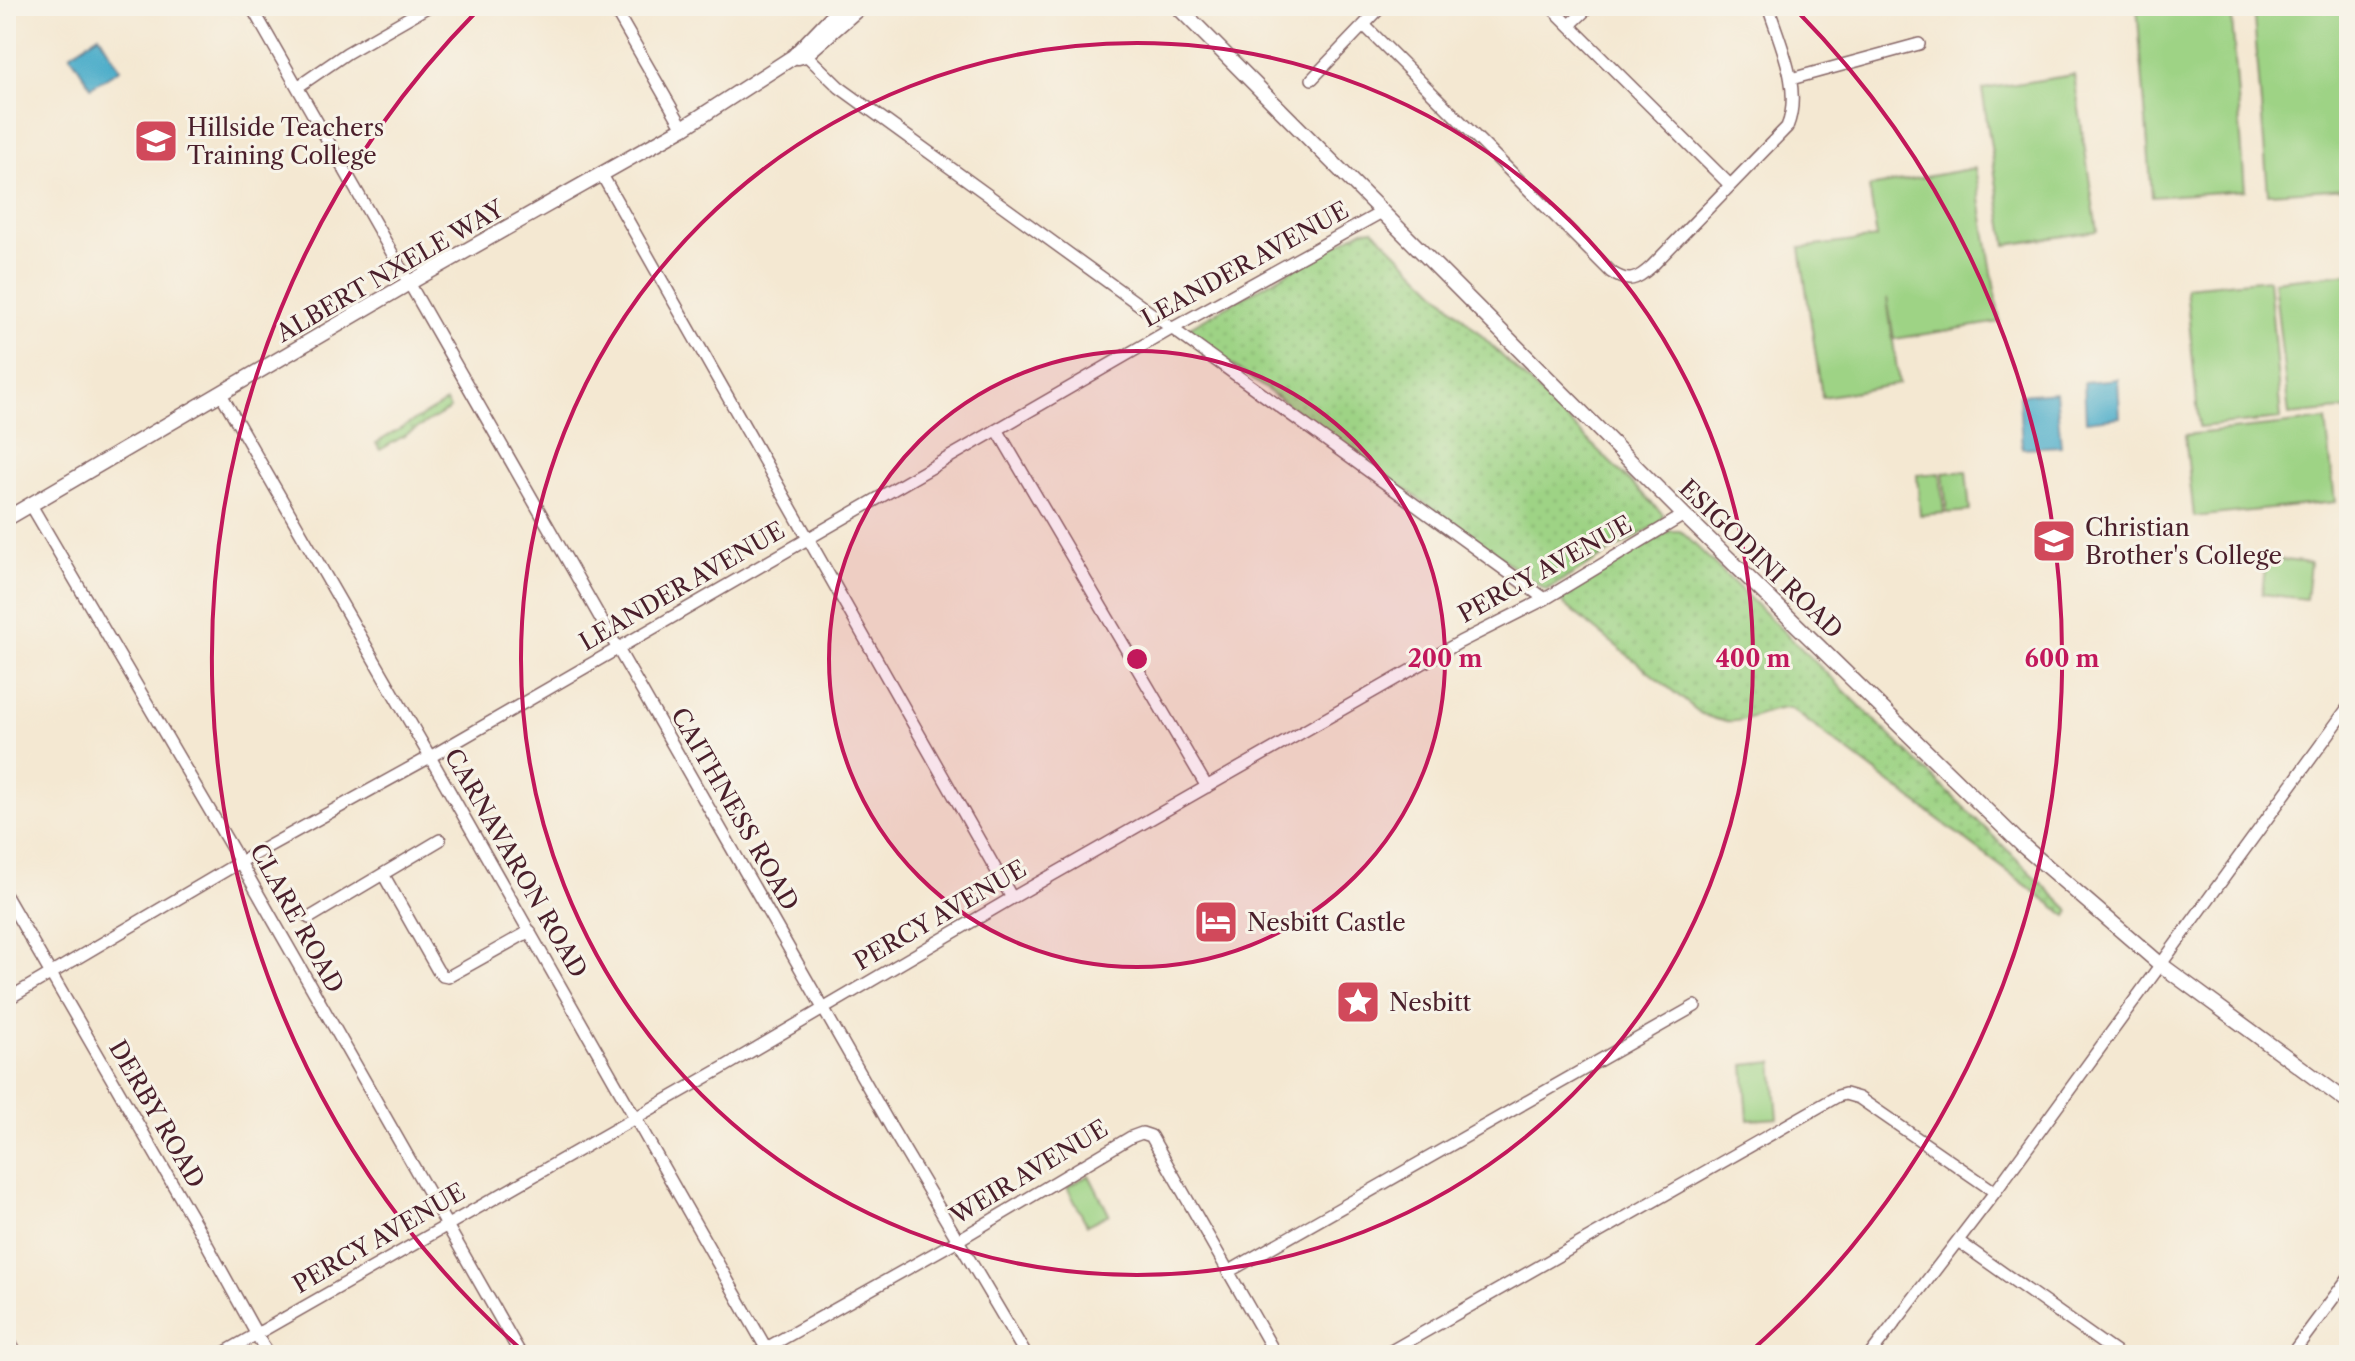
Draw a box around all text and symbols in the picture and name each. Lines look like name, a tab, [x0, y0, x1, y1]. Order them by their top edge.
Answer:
place label: Hillside Teachers Training College	[187, 113, 384, 170]
school or university icon: Hillside Teachers Training College	[132, 117, 180, 165]
street label: ALBERT NXELE WAY	[270, 193, 510, 349]
street label: LEANDER AVENUE	[1136, 195, 1354, 333]
street label: ESIGODINI ROAD	[1673, 474, 1849, 644]
street label: PERCY AVENUE	[1453, 509, 1637, 629]
place label: Christian Brother's College	[2085, 513, 2282, 570]
street label: LEANDER AVENUE	[574, 515, 790, 657]
school or university icon: Christian Brother's College	[2030, 517, 2078, 565]
text: 200 m	[1408, 644, 1482, 673]
text: 400 m	[1716, 644, 1790, 673]
text: 600 m	[2025, 644, 2099, 673]
centre of rings	[1123, 645, 1151, 673]
street label: CAITHNESS ROAD	[665, 703, 805, 915]
street label: CARNAVARON ROAD	[439, 743, 593, 983]
street label: CLARE ROAD	[244, 838, 350, 998]
street label: PERCY AVENUE	[849, 854, 1031, 976]
hotel icon: Nesbitt Castle	[1192, 898, 1240, 946]
place label: Nesbitt Castle	[1247, 908, 1406, 937]
place icon: Nesbitt	[1334, 978, 1382, 1026]
place label: Nesbitt	[1389, 988, 1471, 1017]
street label: DERBY ROAD	[103, 1035, 211, 1193]
street label: WEIR AVENUE	[944, 1114, 1113, 1231]
street label: PERCY AVENUE	[288, 1177, 470, 1299]

